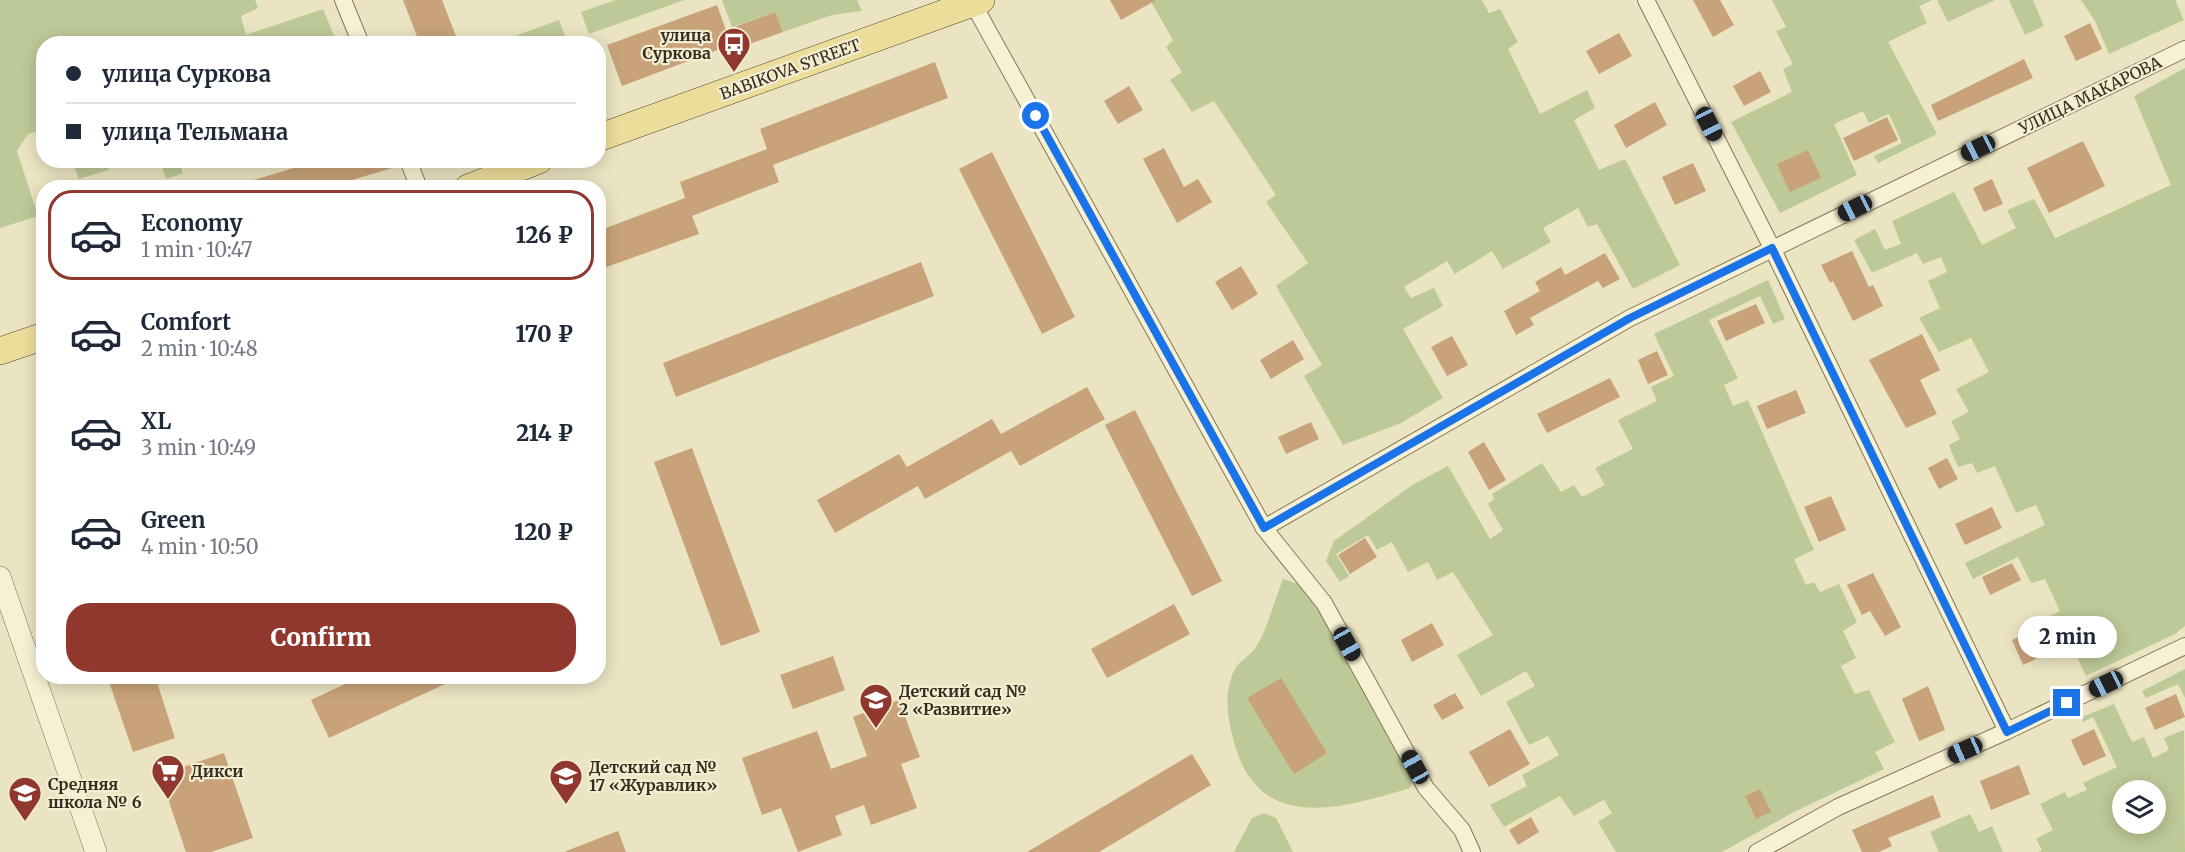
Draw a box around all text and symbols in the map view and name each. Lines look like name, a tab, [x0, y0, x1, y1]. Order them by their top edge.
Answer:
place label: улица Суркова	[642, 25, 711, 63]
bus stop icon: улица Суркова	[716, 26, 752, 73]
street label: BABIKOVA STREET	[717, 34, 863, 104]
street label: УЛИЦА МАКАРОВА	[2015, 51, 2165, 139]
text: улица Суркова	[102, 60, 271, 88]
route start	[1022, 102, 1049, 129]
car	[1693, 104, 1725, 144]
text: улица Тельмана	[102, 118, 288, 146]
car	[1958, 132, 1998, 164]
car	[1835, 192, 1875, 224]
icon: car	[69, 208, 123, 262]
text: Economy	[141, 209, 242, 237]
text: 126 ₽	[515, 221, 573, 249]
text: 1 min · 10:47	[141, 237, 252, 262]
icon: car	[69, 307, 123, 361]
text: Comfort	[141, 308, 231, 336]
text: 170 ₽	[515, 320, 573, 348]
text: 2 min · 10:48	[141, 336, 258, 361]
icon: car	[69, 406, 123, 460]
text: XL	[141, 407, 171, 435]
text: 214 ₽	[516, 419, 573, 447]
text: 3 min · 10:49	[141, 435, 256, 460]
icon: car	[69, 505, 123, 559]
text: Green	[141, 506, 205, 534]
text: 120 ₽	[514, 518, 573, 546]
text: 4 min · 10:50	[141, 534, 259, 559]
button: Confirm	[66, 603, 576, 672]
callout: 2 min	[2018, 616, 2116, 658]
car	[1330, 624, 1364, 664]
text: 2 min	[2039, 624, 2096, 649]
car	[2086, 668, 2126, 700]
place label: Детский сад № 2 «Развитие»	[899, 681, 1027, 719]
school or university icon: Детский сад № 2 «Развитие»	[858, 682, 894, 729]
route end	[2053, 689, 2080, 716]
car	[1945, 734, 1985, 766]
car	[1398, 747, 1432, 787]
supermarket icon: Дикси	[150, 753, 186, 800]
place label: Детский сад № 17 «Журавлик»	[589, 757, 717, 795]
school or university icon: Детский сад № 17 «Журавлик»	[548, 758, 584, 805]
place label: Дикси	[191, 761, 244, 781]
place label: Средняя школа № 6	[48, 774, 142, 812]
school or university icon: Средняя школа № 6	[7, 775, 43, 822]
map controls	[2112, 780, 2166, 834]
button: layers	[2112, 780, 2166, 834]

